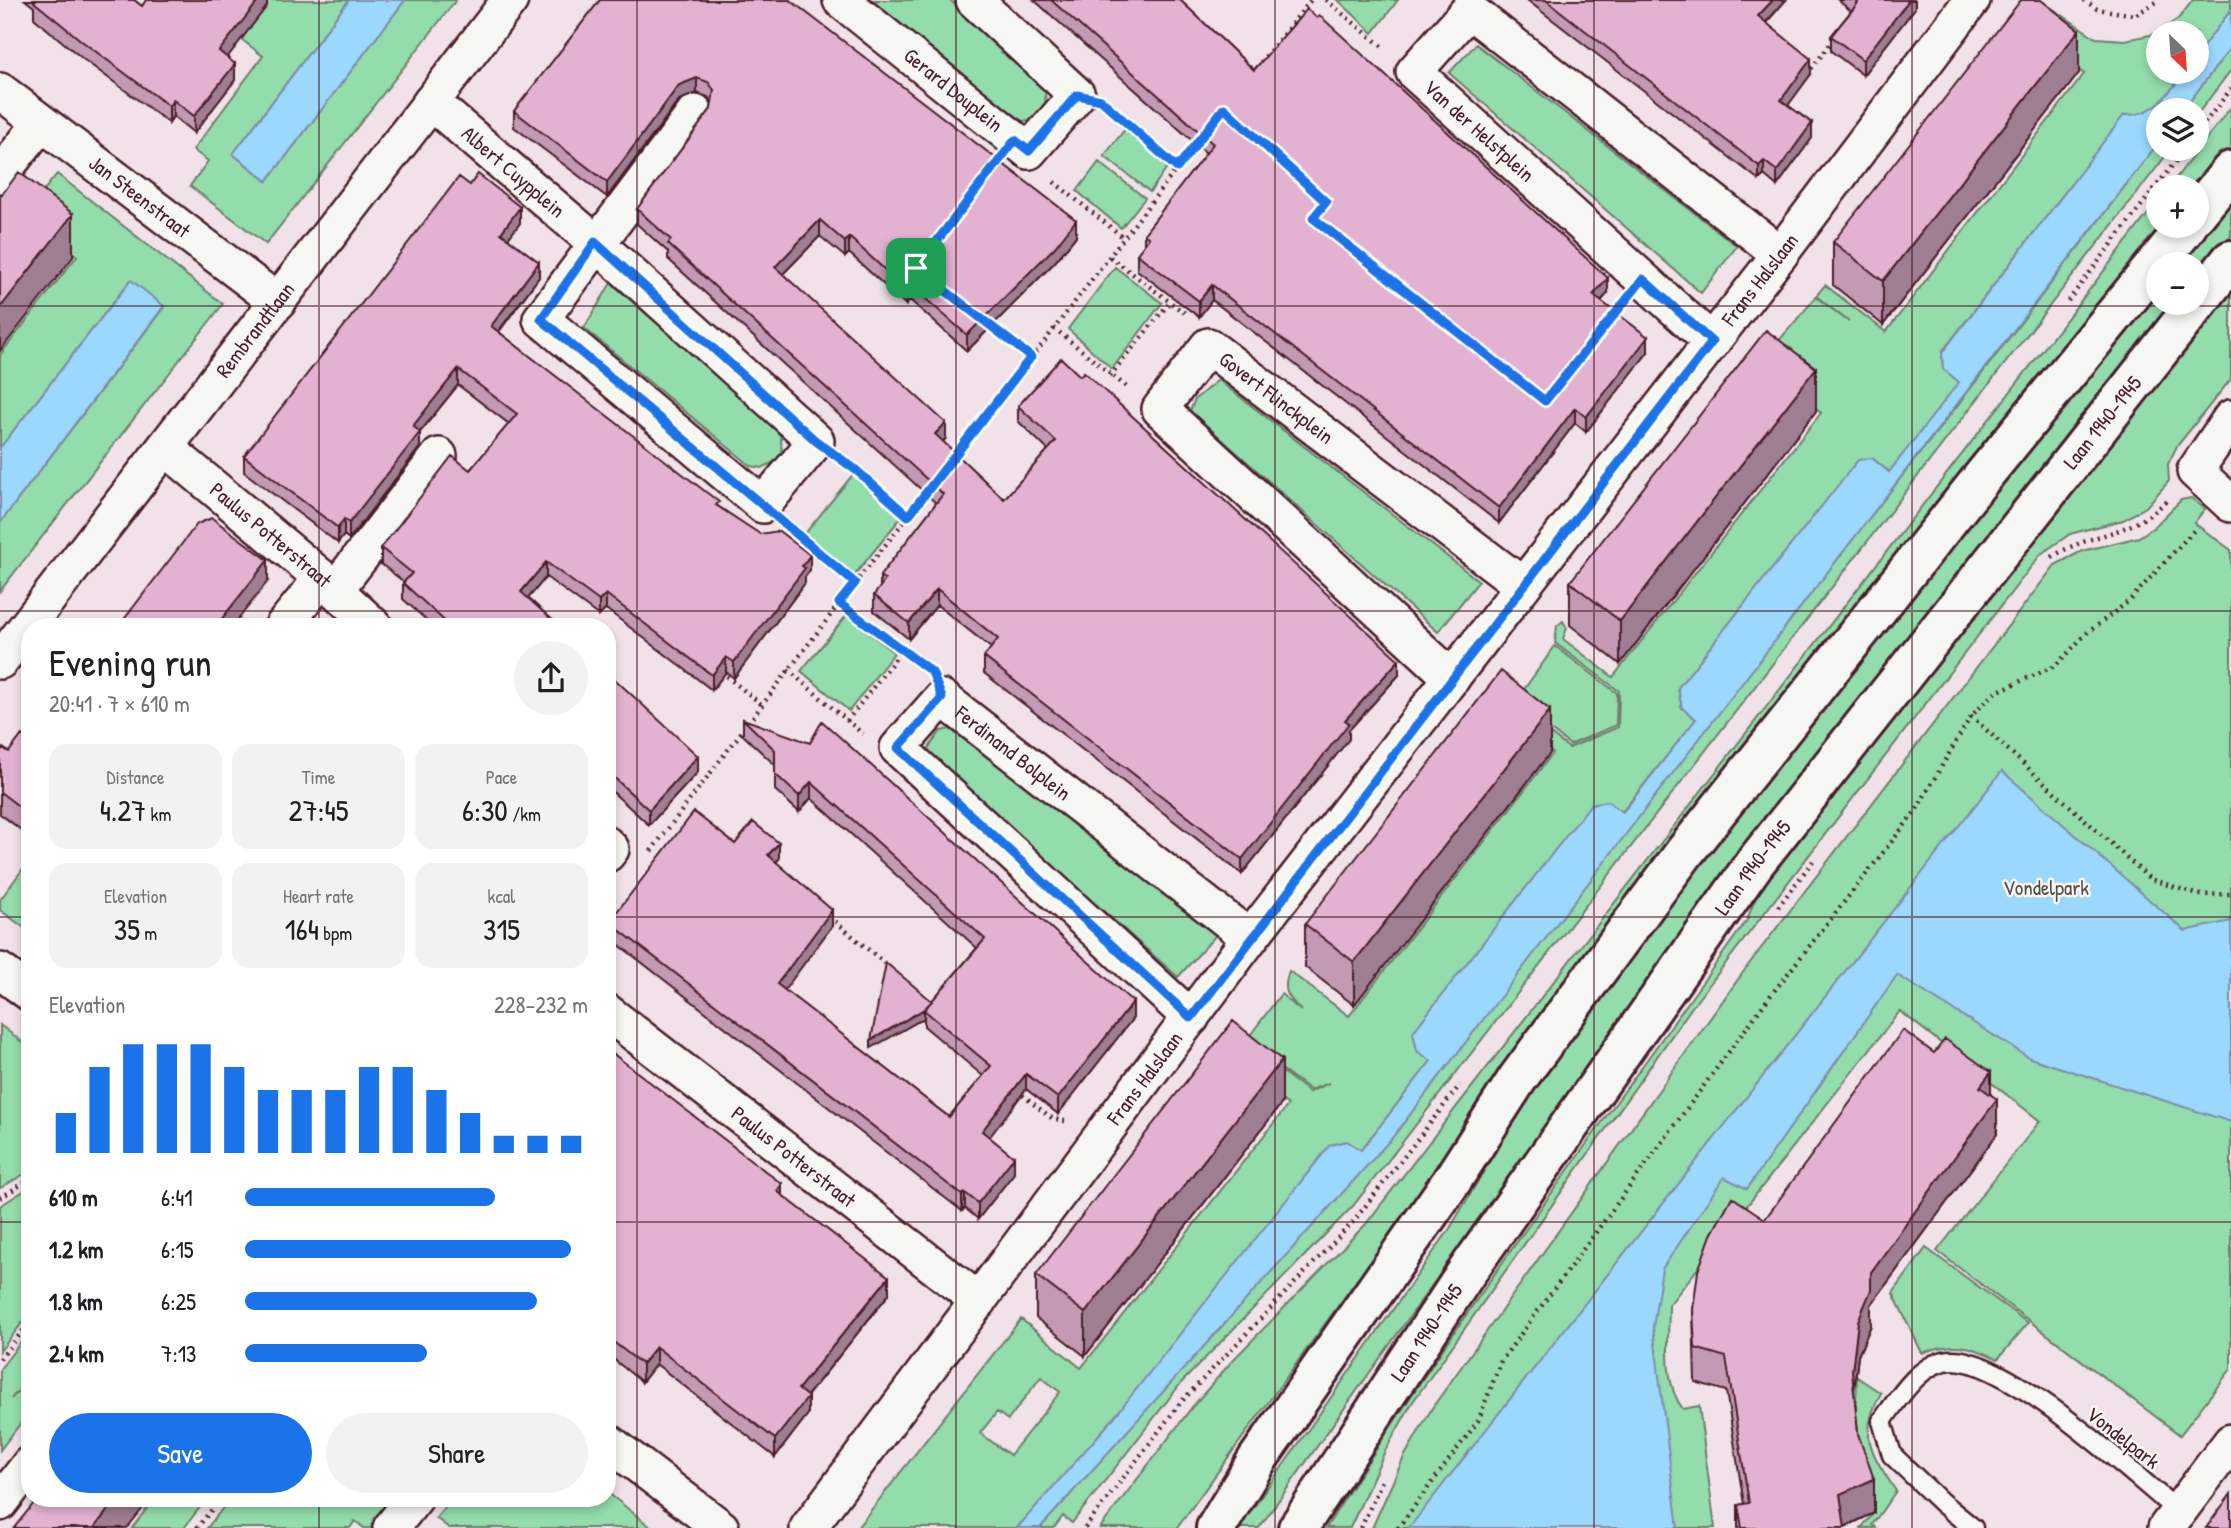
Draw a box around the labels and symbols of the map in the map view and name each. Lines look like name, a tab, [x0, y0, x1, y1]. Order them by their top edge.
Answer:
north arrow	[2146, 21, 2208, 84]
street label: Gerard Douplein	[898, 41, 1009, 139]
street label: Van der Helstplein	[1418, 73, 1541, 188]
street label: Albert Cuypplein	[455, 119, 572, 224]
street label: Jan Steenstraat	[83, 148, 197, 245]
street label: Frans Halslaan	[1714, 227, 1805, 333]
pin	[886, 238, 946, 298]
street label: Rembrandtlaan	[209, 276, 301, 384]
street label: Govert Flinckplein	[1213, 344, 1340, 451]
street label: Laan 1940-1945	[2056, 369, 2148, 475]
street label: Paulus Potterstraat	[204, 475, 339, 594]
street label: Ferdinand Bolplein	[949, 698, 1077, 807]
street label: Laan 1940-1945	[1707, 814, 1797, 921]
park label: Vondelpark	[2003, 873, 2089, 902]
street label: Frans Halslaan	[1099, 1025, 1189, 1131]
street label: Paulus Potterstraat	[725, 1099, 863, 1214]
street label: Laan 1940-1945	[1383, 1278, 1469, 1387]
street label: Vondelpark	[2081, 1400, 2166, 1476]

